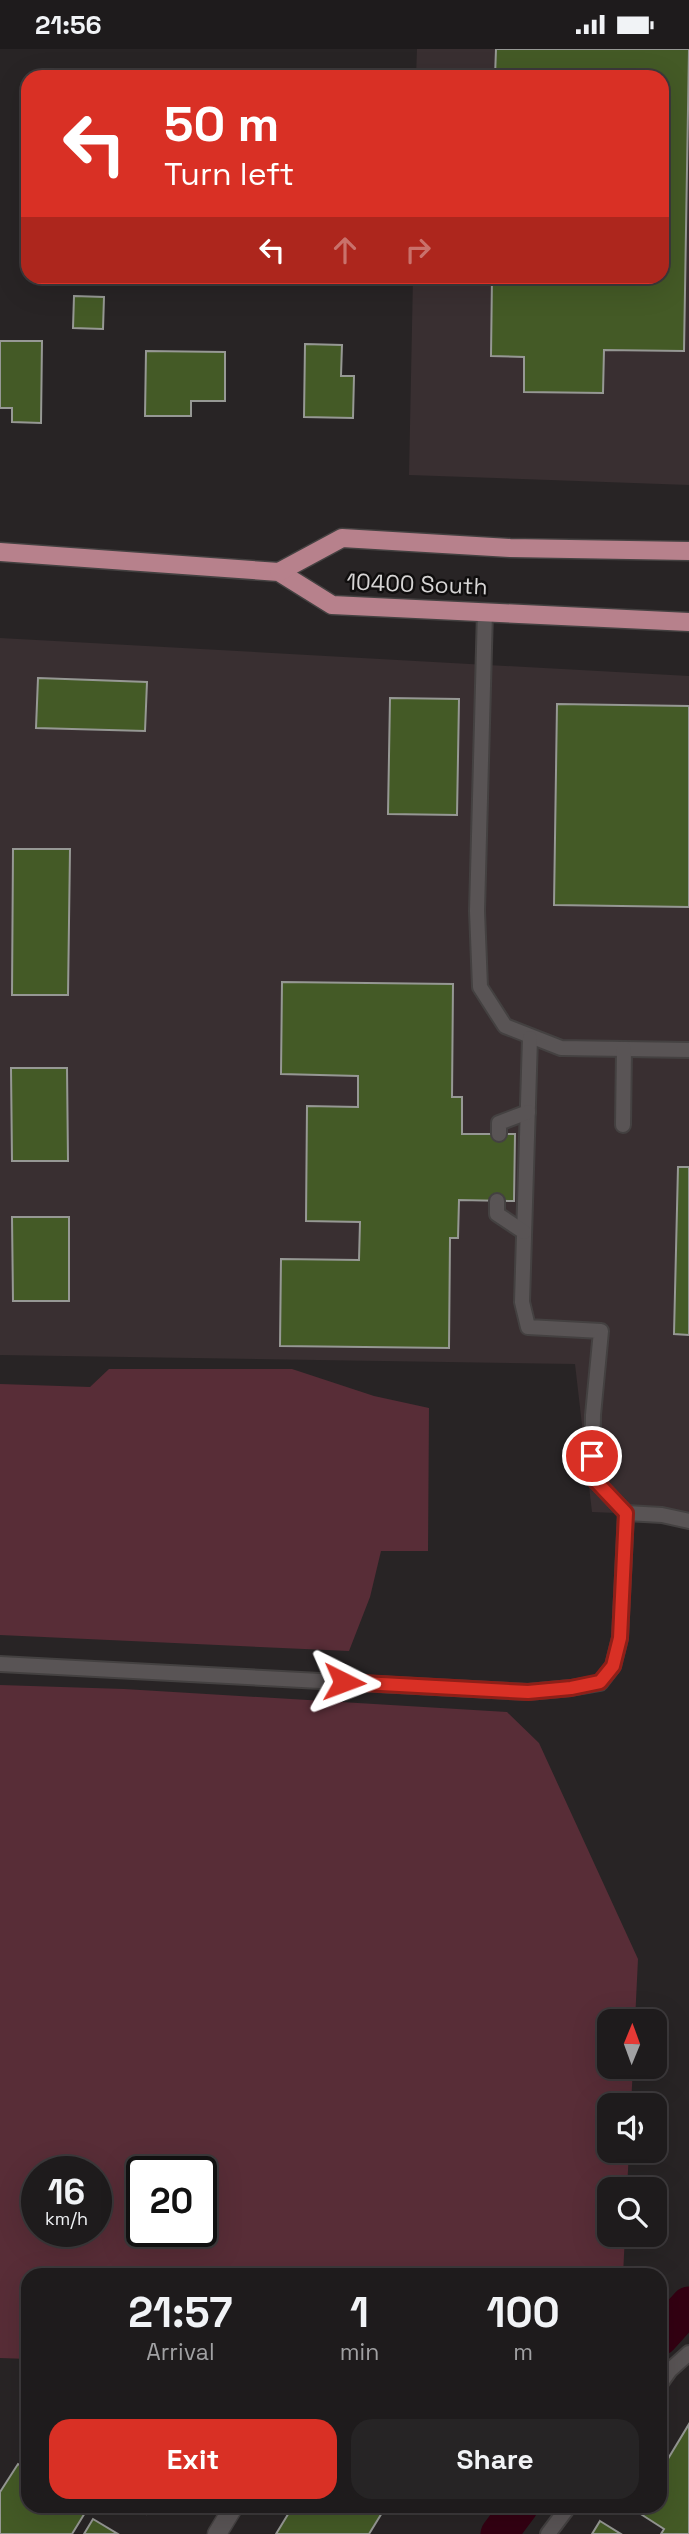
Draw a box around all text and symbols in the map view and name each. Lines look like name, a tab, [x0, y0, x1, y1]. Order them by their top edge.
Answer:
text: 21:56	[35, 8, 102, 42]
text: 50 m	[164, 93, 279, 155]
icon: left	[49, 98, 140, 189]
text: Turn left	[164, 154, 294, 194]
icon: left	[253, 231, 291, 269]
icon: ahead	[326, 231, 364, 269]
icon: right	[399, 231, 437, 269]
street label: 10400 South	[346, 567, 488, 601]
pin	[562, 1426, 622, 1486]
icon: arrive	[573, 1437, 611, 1475]
position arrow	[307, 1645, 381, 1719]
north arrow	[597, 2009, 667, 2079]
map controls	[597, 2009, 667, 2247]
button: sound	[597, 2093, 667, 2163]
speed limit sign: 20	[126, 2156, 217, 2247]
text: 16	[48, 2170, 85, 2214]
button: search	[597, 2177, 667, 2247]
text: km/h	[45, 2207, 88, 2230]
text: 21:57	[128, 2286, 233, 2339]
text: 1	[350, 2286, 369, 2339]
text: 100	[486, 2286, 560, 2339]
text: Arrival	[146, 2337, 215, 2367]
text: min	[340, 2337, 379, 2367]
text: m	[513, 2337, 533, 2367]
button: Exit	[49, 2419, 337, 2499]
button: Share	[351, 2419, 639, 2499]

